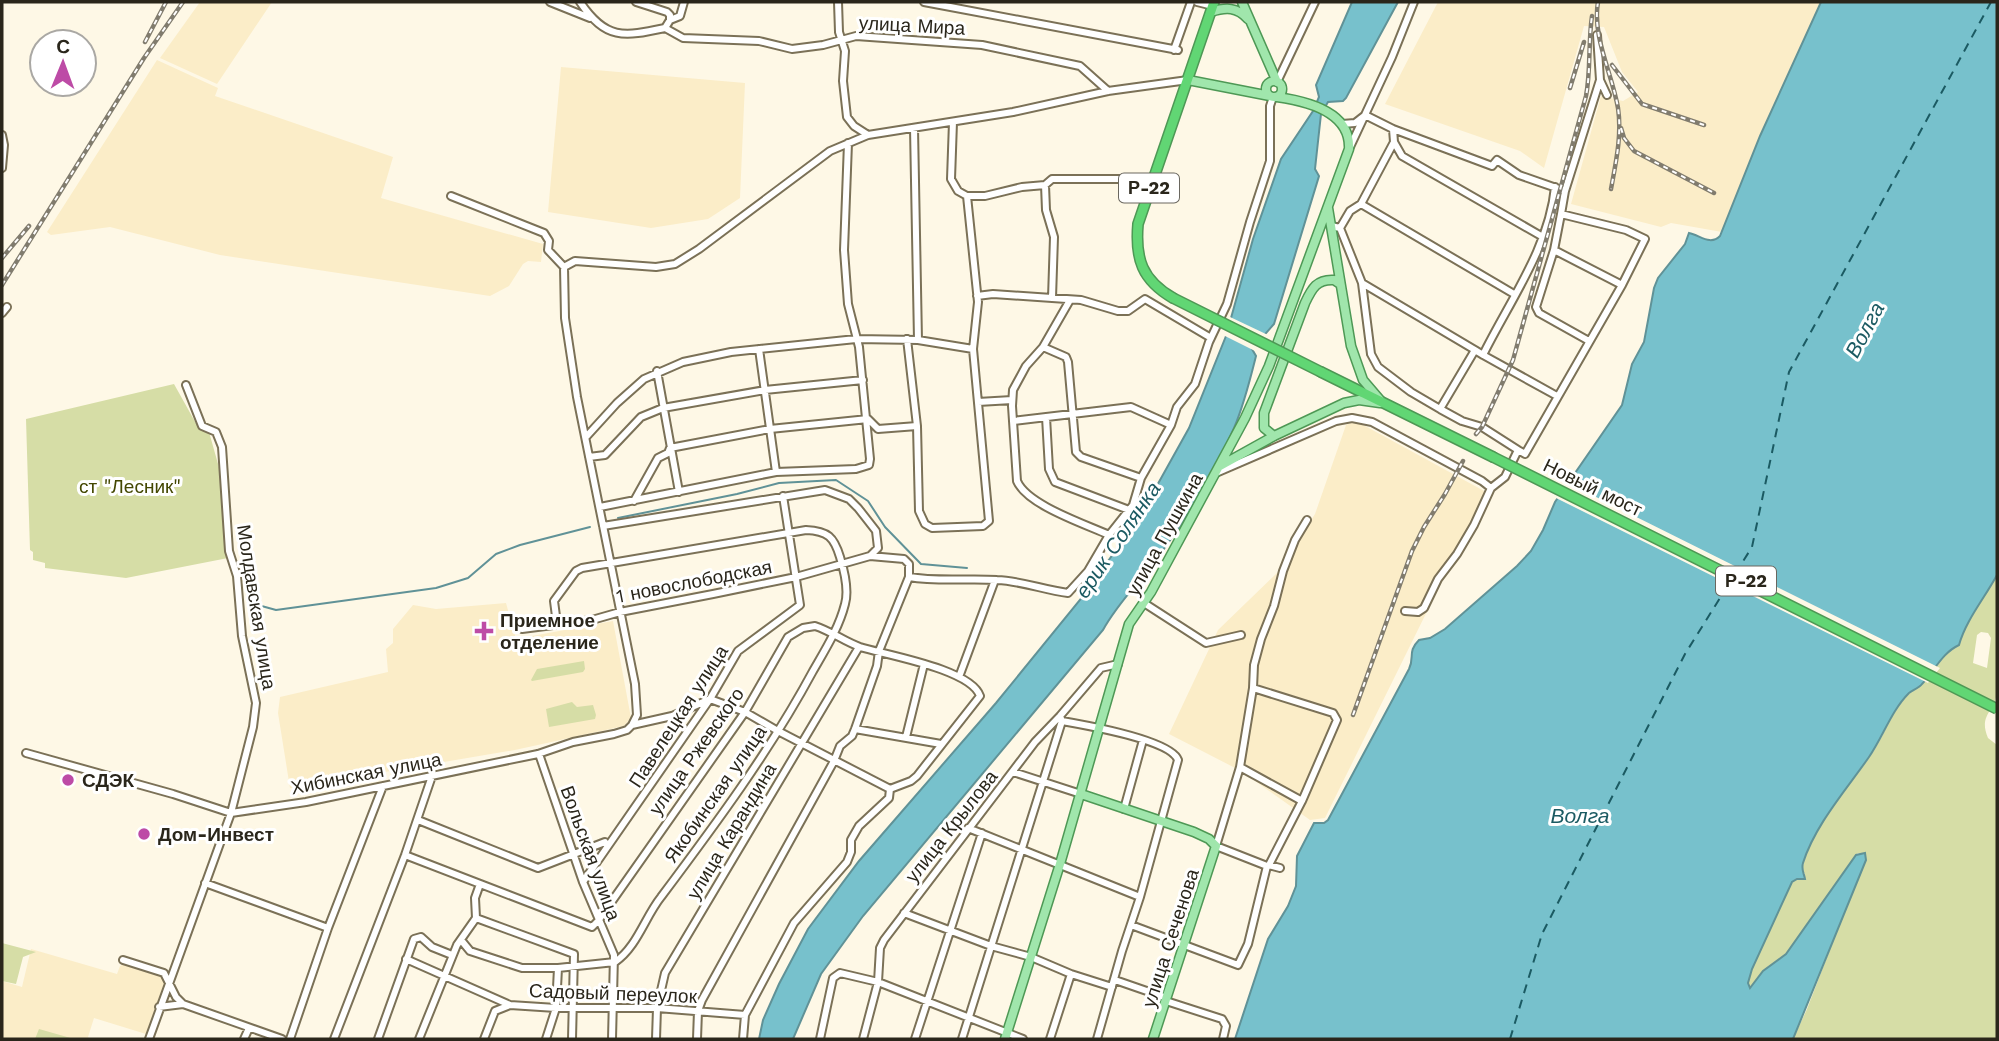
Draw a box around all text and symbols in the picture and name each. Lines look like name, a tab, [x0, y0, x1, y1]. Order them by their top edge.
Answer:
street label: улица Мира	[858, 11, 966, 40]
north arrow	[28, 28, 98, 98]
text: С	[56, 35, 71, 58]
road number: Р-22	[1119, 174, 1179, 202]
water label: Волга	[1840, 298, 1889, 362]
street label: Новый мост	[1540, 454, 1646, 521]
street label: улица Пушкина	[1121, 468, 1208, 600]
park label: ст "Лесник"	[79, 475, 181, 498]
water label: ерик Солянка	[1070, 477, 1166, 603]
street label: Молдавская улица	[232, 523, 281, 692]
street label: 1 новослободская	[614, 555, 774, 608]
road number: Р-22	[1716, 566, 1776, 596]
place label: Приемное отделение	[500, 609, 599, 654]
marker: Приемное отделение	[474, 621, 494, 641]
street label: Павелецкая улица	[624, 641, 733, 792]
street label: улица Ржевского	[644, 683, 749, 819]
street label: Якобинская улица	[659, 721, 772, 867]
street label: Хибинская улица	[289, 748, 444, 799]
street label: улица Карандина	[682, 759, 781, 903]
street label: улица Крылова	[900, 765, 1003, 887]
place label: СДЭК	[82, 769, 135, 792]
marker: СДЭК	[60, 772, 76, 788]
street label: Вольская улица	[556, 783, 626, 924]
water label: Волга	[1551, 803, 1609, 828]
place label: Дом-Инвест	[158, 823, 274, 846]
marker: Дом-Инвест	[136, 826, 152, 842]
street label: улица Сеченова	[1137, 866, 1204, 1010]
street label: Садовый переулок	[529, 979, 698, 1008]

